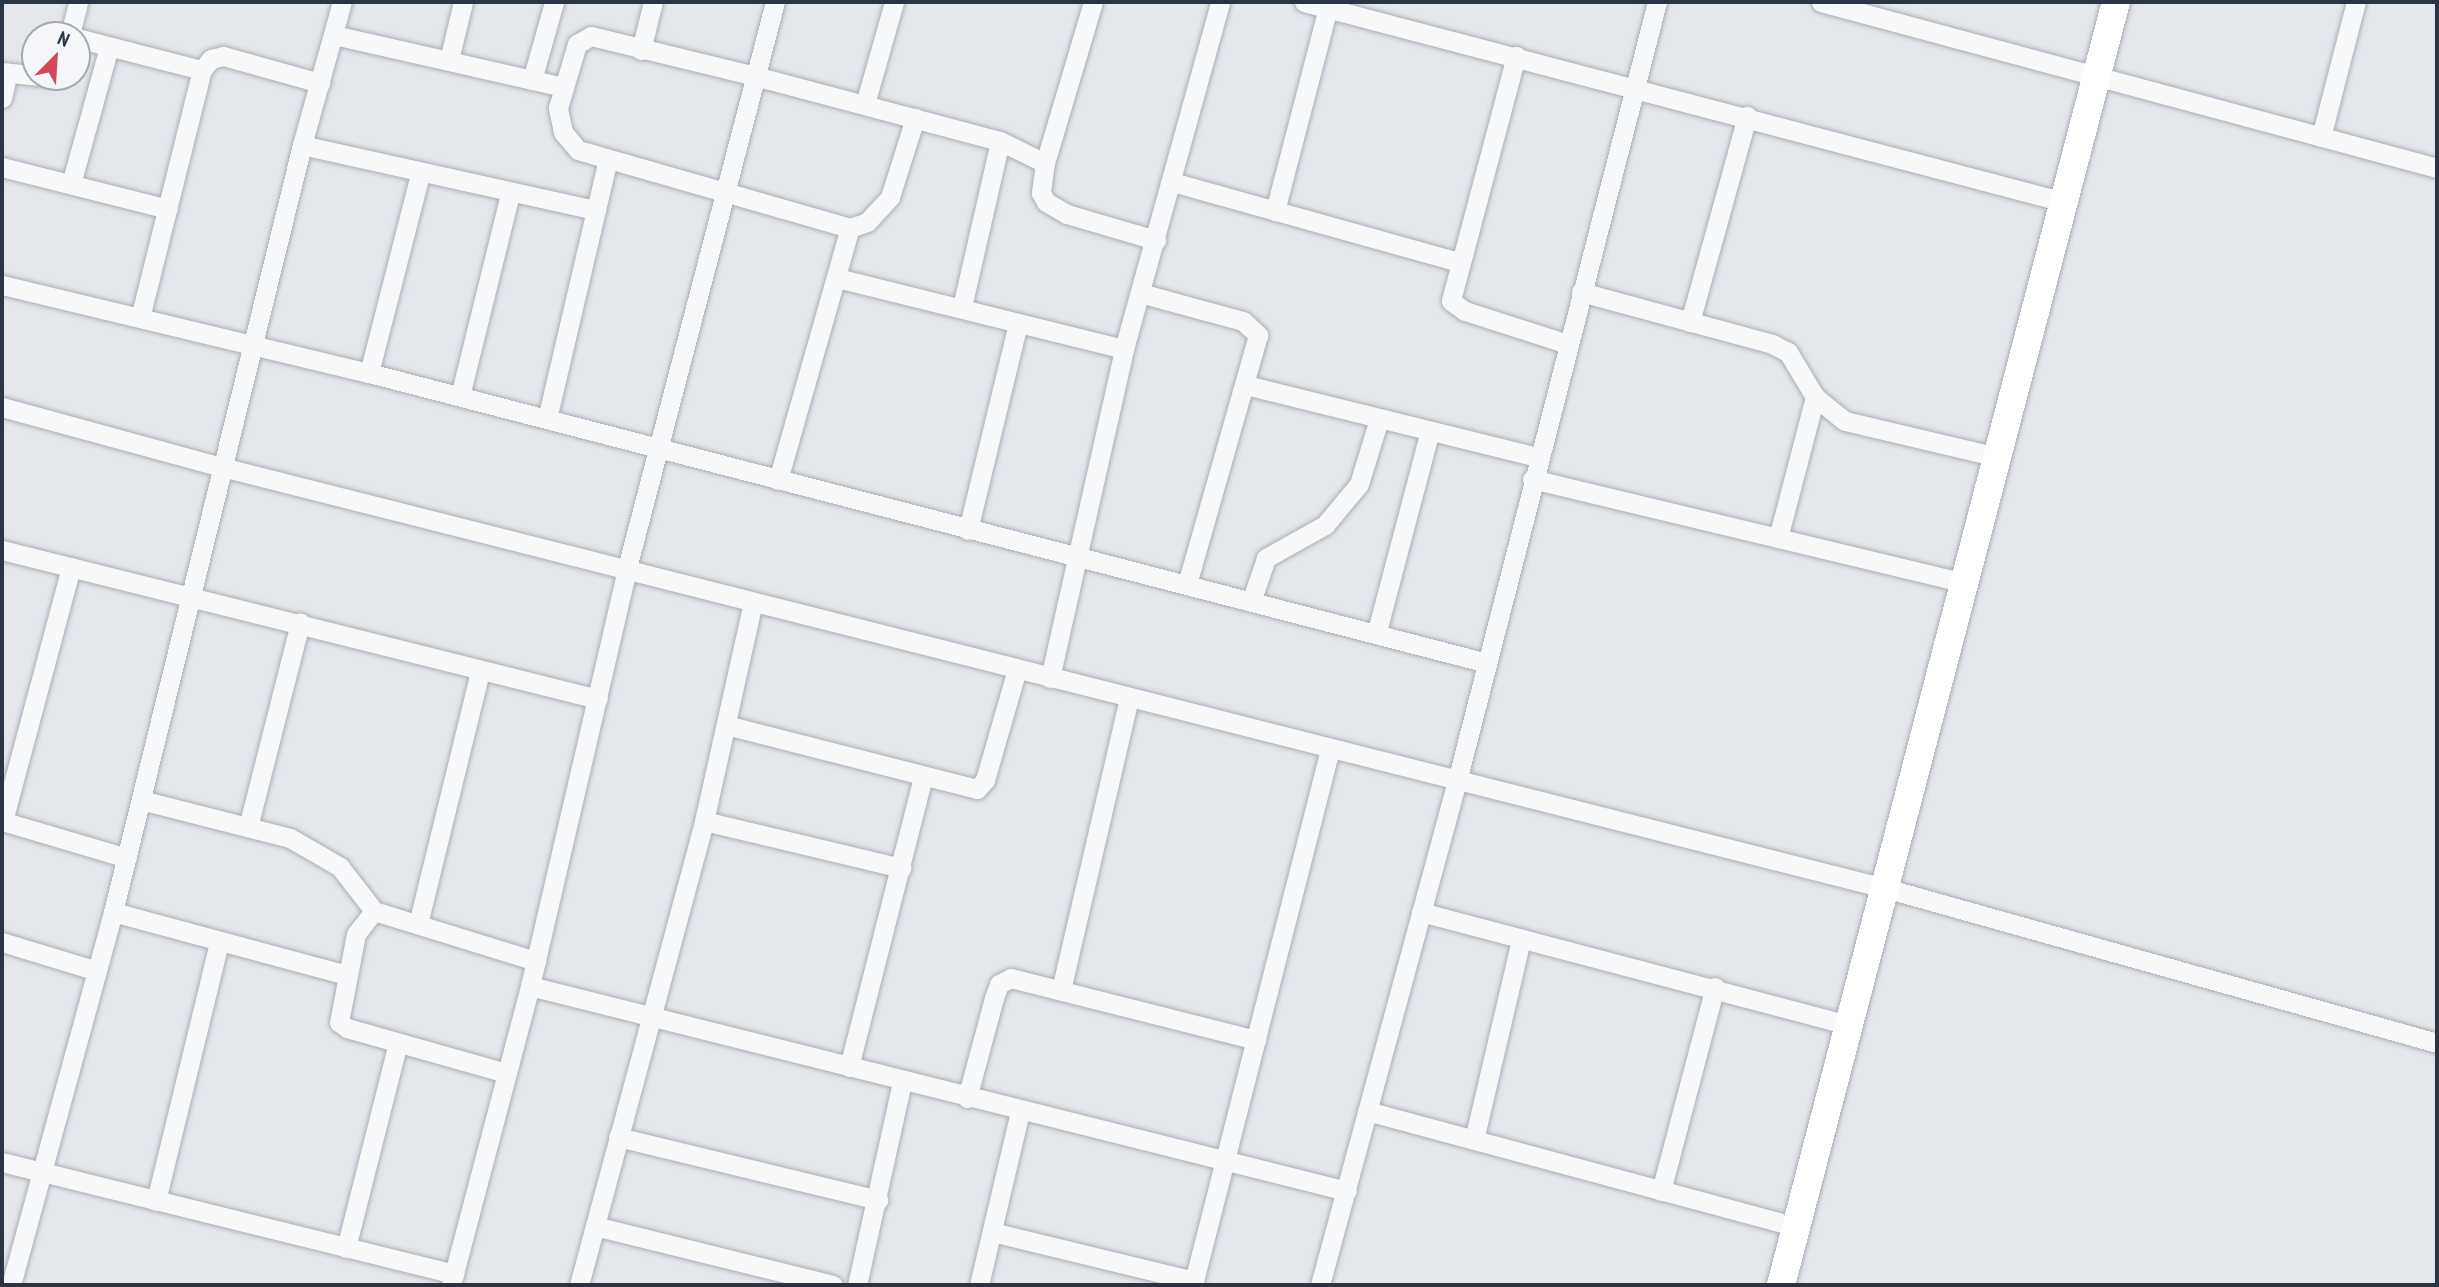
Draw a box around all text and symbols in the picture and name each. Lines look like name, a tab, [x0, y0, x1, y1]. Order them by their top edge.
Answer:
north arrow	[21, 21, 91, 91]
text: N	[54, 26, 73, 52]

